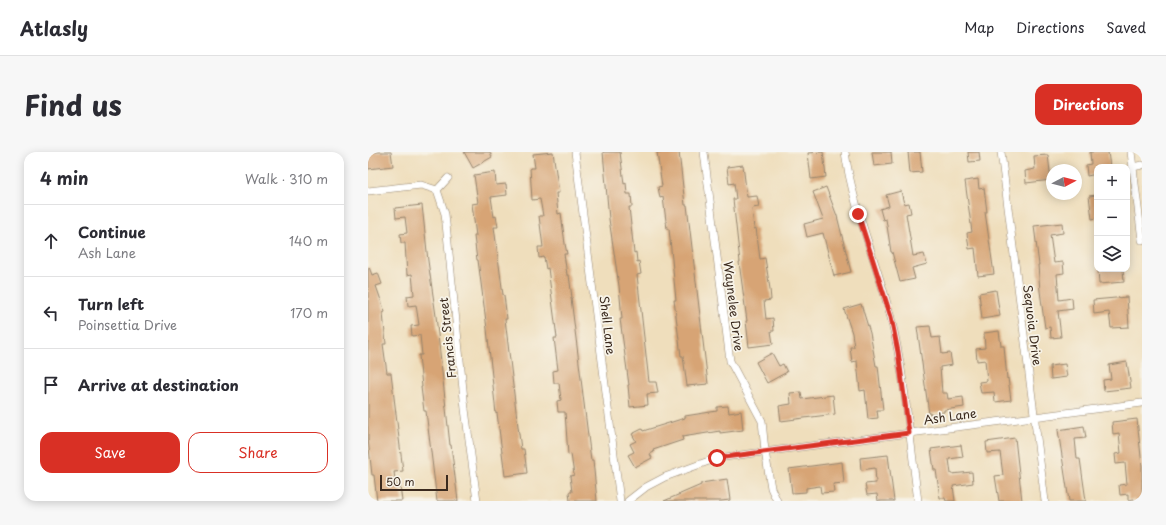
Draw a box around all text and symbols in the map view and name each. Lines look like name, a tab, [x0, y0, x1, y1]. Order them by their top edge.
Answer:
text: Atlasly	[20, 14, 88, 42]
text: Map	[964, 17, 994, 38]
text: Directions	[1016, 17, 1084, 38]
text: Saved	[1106, 17, 1146, 38]
text: Find us	[24, 83, 122, 126]
button: Directions	[1035, 84, 1142, 125]
north arrow	[1046, 164, 1082, 200]
map controls	[1094, 164, 1130, 272]
button: +	[1094, 164, 1130, 200]
text: 4 min	[40, 165, 88, 191]
text: Walk · 310 m	[245, 169, 328, 188]
button: −	[1094, 200, 1130, 236]
route end	[849, 205, 867, 223]
text: Continue	[78, 220, 146, 243]
icon: ahead	[40, 230, 62, 252]
text: 140 m	[289, 231, 328, 250]
button: layers	[1094, 236, 1130, 272]
text: Ash Lane	[78, 243, 136, 262]
street label: Waynelee Drive	[720, 260, 748, 352]
street label: Sequoia Drive	[1019, 284, 1047, 367]
text: Turn left	[78, 292, 144, 315]
street label: Shell Lane	[595, 294, 621, 356]
street label: Francis Street	[434, 297, 460, 379]
icon: left	[40, 302, 62, 324]
text: 170 m	[290, 303, 328, 322]
text: Poinsettia Drive	[78, 315, 177, 334]
text: Arrive at destination	[78, 373, 239, 396]
icon: arrive	[40, 374, 62, 396]
street label: Ash Lane	[922, 403, 978, 429]
button: Save	[40, 432, 180, 473]
button: Share	[188, 432, 328, 473]
route start	[708, 449, 726, 467]
scale bar	[380, 473, 448, 492]
text: 50 m	[386, 473, 415, 490]

